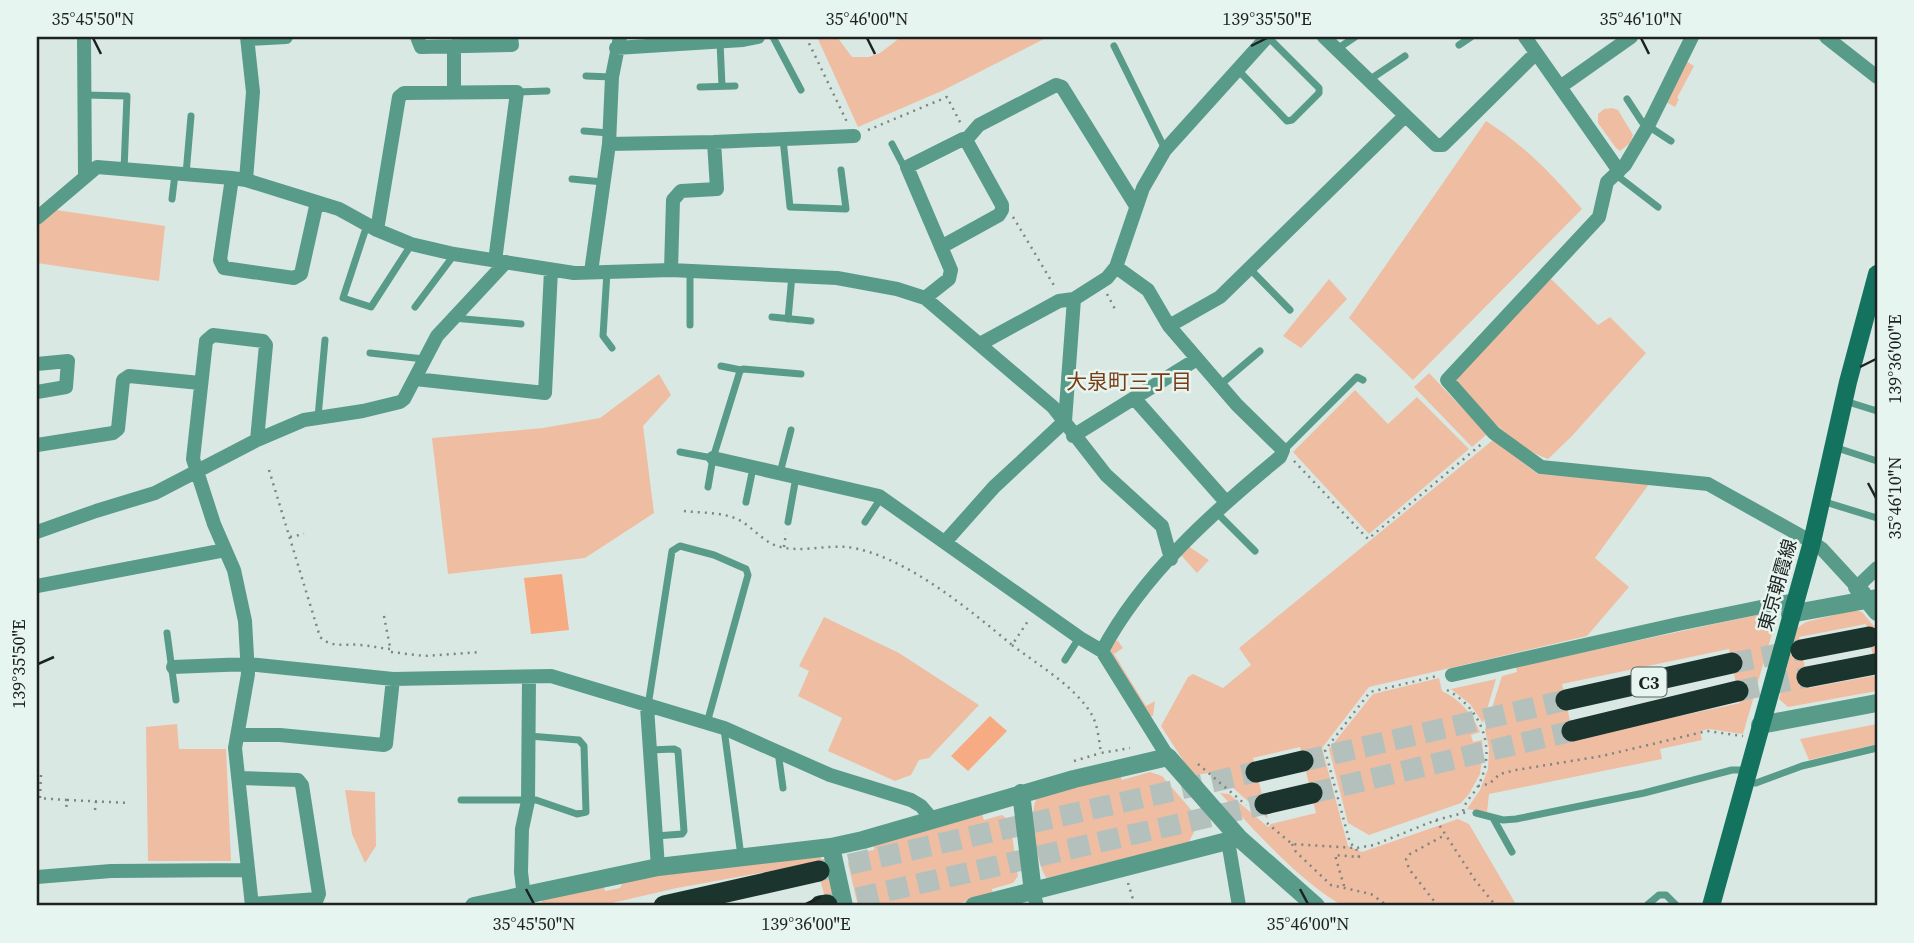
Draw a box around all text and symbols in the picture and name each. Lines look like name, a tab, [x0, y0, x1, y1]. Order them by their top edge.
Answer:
text: 35°45'50"N	[52, 6, 134, 31]
text: 35°46'00"N	[826, 6, 908, 31]
text: 139°35'50"E	[1222, 6, 1312, 31]
text: 35°46'10"N	[1600, 6, 1682, 31]
text: 139°36'00"E	[1882, 314, 1907, 404]
district label: 大泉町三丁目	[1066, 367, 1192, 396]
text: 35°46'10"N	[1882, 457, 1907, 539]
street label: 東京朝霞線	[1751, 536, 1803, 634]
text: 139°35'50"E	[6, 619, 31, 709]
road number: C3	[1632, 668, 1666, 696]
text: 35°45'50"N	[493, 911, 575, 936]
text: 139°36'00"E	[761, 911, 851, 936]
text: 35°46'00"N	[1267, 911, 1349, 936]

